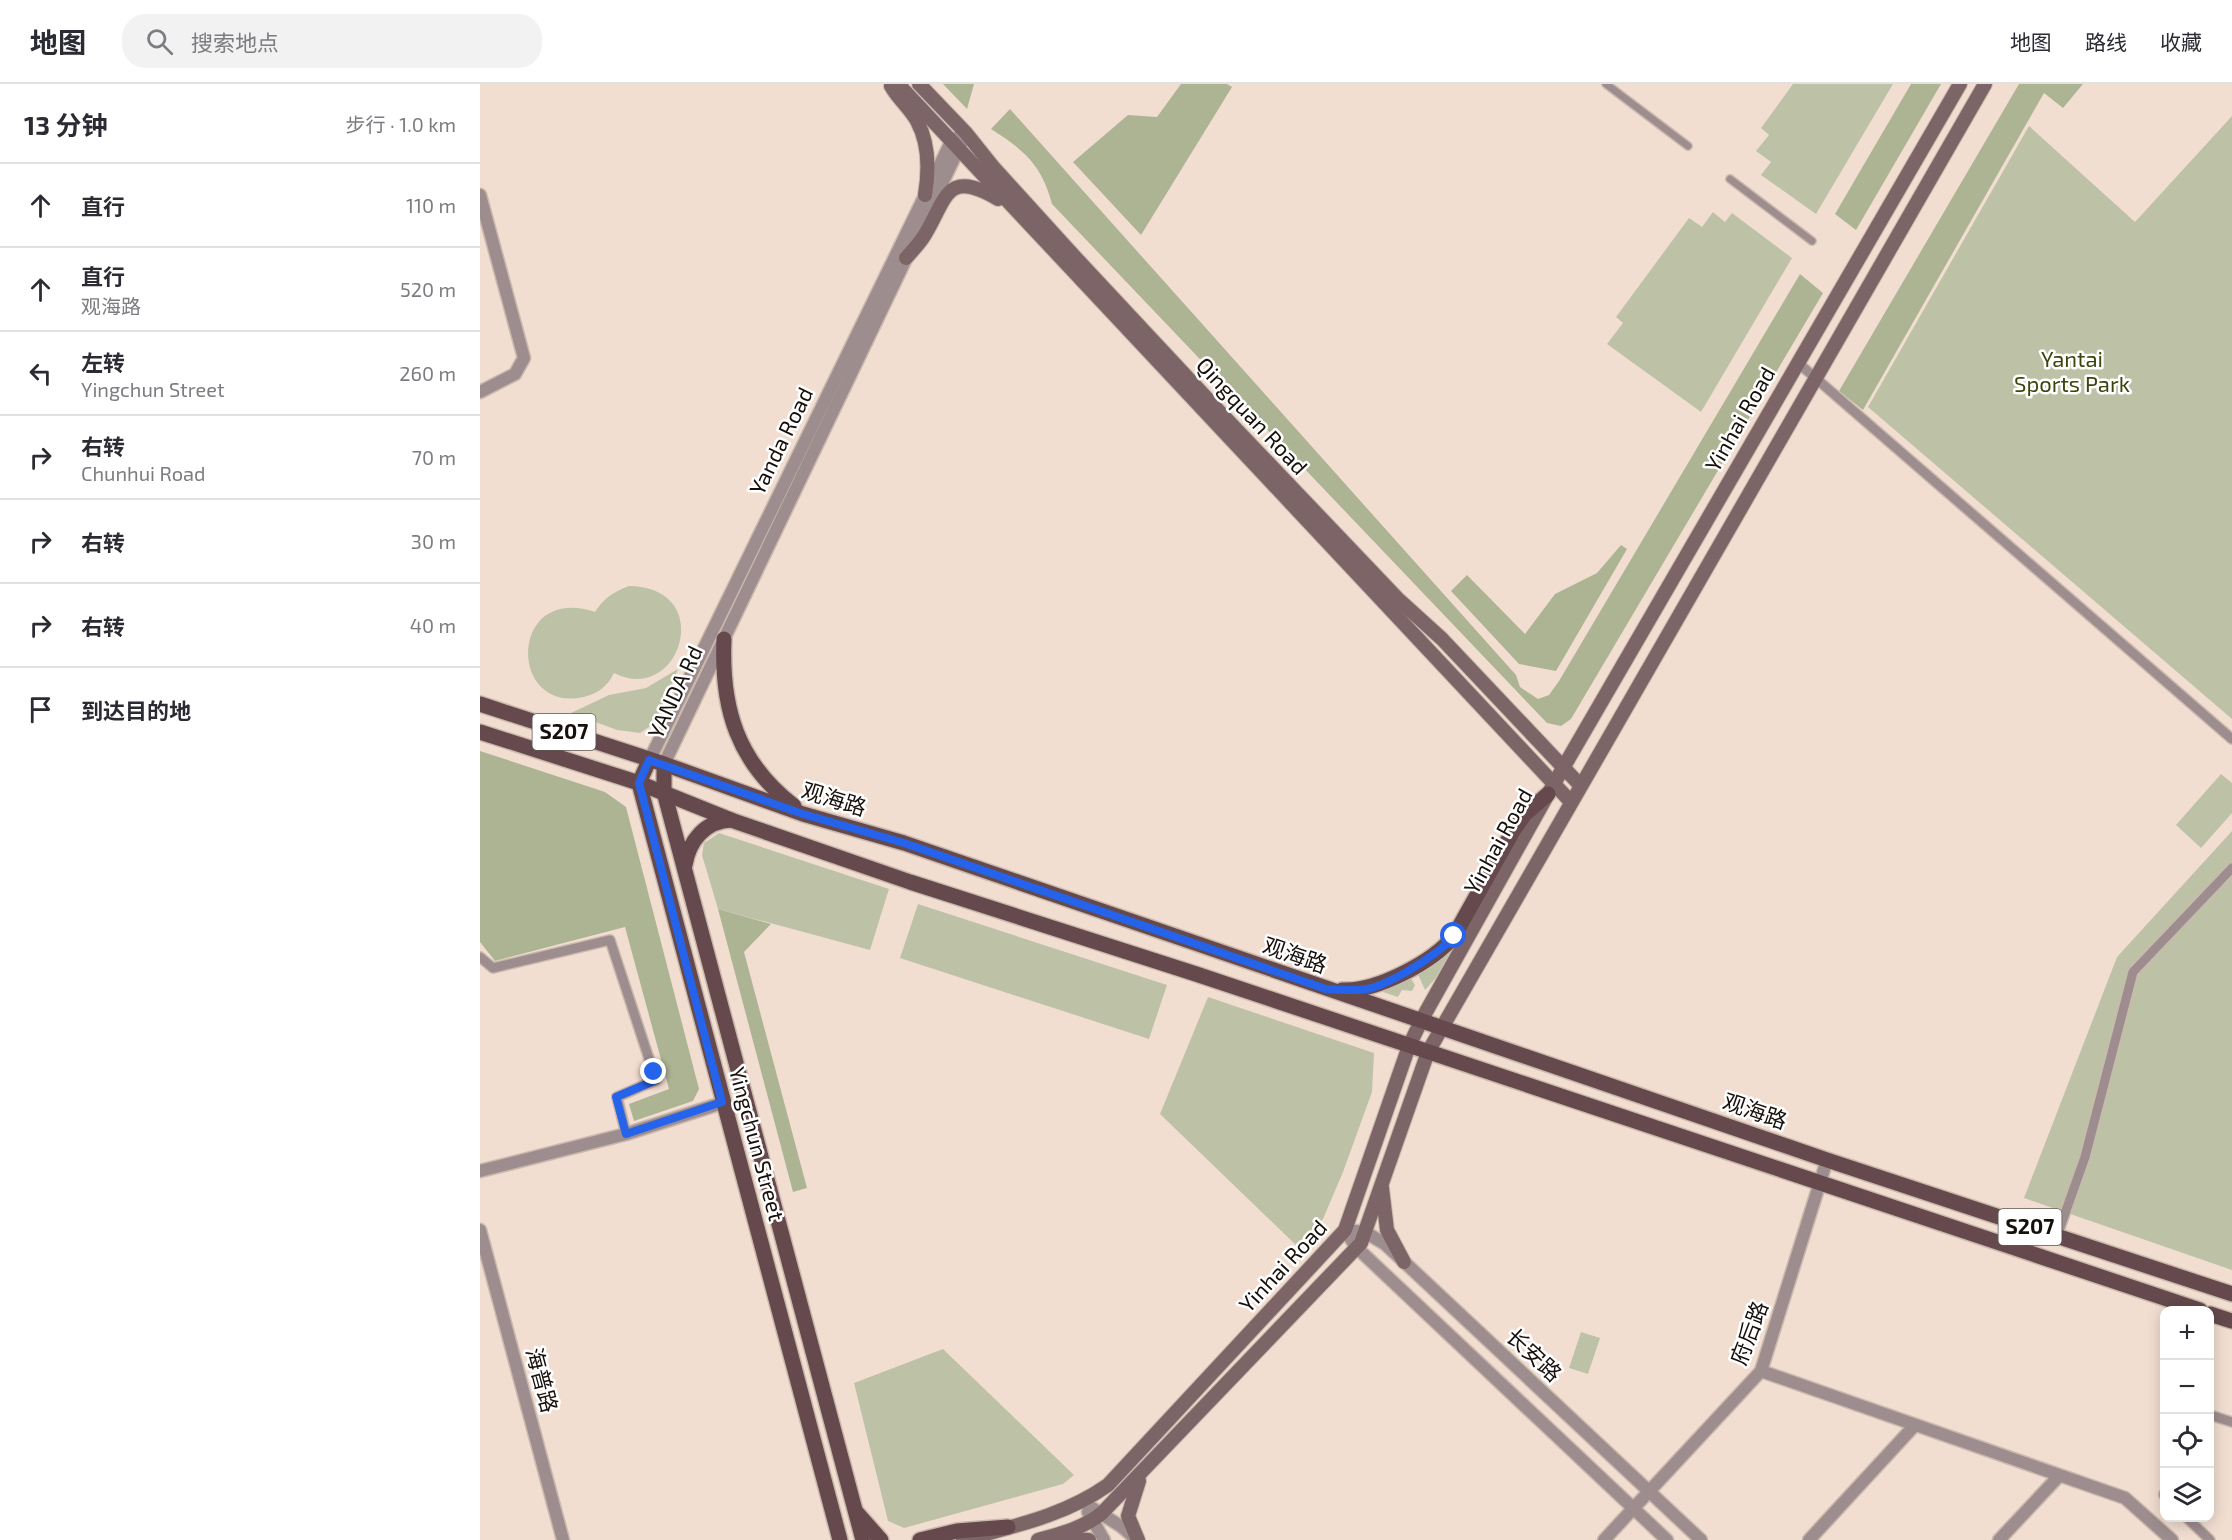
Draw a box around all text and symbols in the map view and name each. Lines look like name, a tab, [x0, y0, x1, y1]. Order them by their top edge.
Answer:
search box	[122, 14, 542, 68]
text: 地图	[30, 25, 86, 59]
icon: search	[143, 25, 176, 58]
text: 搜索地点	[191, 29, 279, 55]
text: 地图	[2010, 29, 2052, 54]
text: 路线	[2085, 29, 2127, 54]
text: 收藏	[2160, 29, 2202, 54]
text: 13 分钟	[24, 109, 108, 140]
text: 步行 · 1.0 km	[346, 112, 456, 136]
icon: ahead	[24, 189, 57, 222]
text: 直行	[81, 193, 125, 219]
text: 110 m	[406, 193, 456, 217]
text: 直行	[81, 263, 125, 289]
icon: ahead	[24, 273, 57, 306]
text: 520 m	[400, 277, 456, 301]
text: 观海路	[81, 294, 141, 318]
park label: Yantai Sports Park	[2014, 345, 2130, 396]
text: 左转	[81, 349, 125, 375]
street label: Qingquan Road	[1191, 351, 1314, 480]
icon: left	[24, 357, 57, 390]
text: 260 m	[399, 361, 456, 385]
street label: Yinhai Road	[1699, 361, 1780, 476]
text: Yingchun Street	[81, 377, 225, 401]
street label: Yanda Road	[743, 383, 817, 499]
text: 右转	[81, 433, 125, 459]
icon: right	[24, 441, 57, 474]
text: 70 m	[412, 445, 456, 469]
text: Chunhui Road	[81, 461, 206, 485]
icon: right	[24, 525, 57, 558]
text: 右转	[81, 529, 125, 555]
text: 30 m	[411, 529, 456, 553]
icon: right	[24, 609, 57, 642]
text: 右转	[81, 613, 125, 639]
text: 40 m	[410, 613, 456, 637]
street label: YANDA Rd	[641, 641, 707, 742]
icon: arrive	[24, 693, 57, 726]
text: 到达目的地	[81, 697, 191, 723]
road number: S207	[532, 714, 596, 750]
street label: 观海路	[799, 776, 870, 820]
street label: Yinhai Road	[1457, 783, 1537, 898]
route start	[1440, 922, 1466, 948]
street label: 观海路	[1260, 931, 1331, 977]
route end	[640, 1058, 666, 1084]
street label: Yingchun Street	[725, 1064, 791, 1223]
street label: 观海路	[1720, 1087, 1791, 1133]
road number: S207	[1998, 1209, 2062, 1245]
street label: Yinhai Road	[1233, 1214, 1332, 1317]
street label: 府后路	[1724, 1297, 1772, 1368]
map controls	[2160, 1306, 2214, 1522]
button: +	[2160, 1306, 2214, 1360]
street label: 长安路	[1502, 1322, 1568, 1386]
street label: 海普路	[522, 1344, 564, 1415]
button: −	[2160, 1360, 2214, 1414]
button: locate	[2160, 1414, 2214, 1468]
button: layers	[2160, 1468, 2214, 1522]

